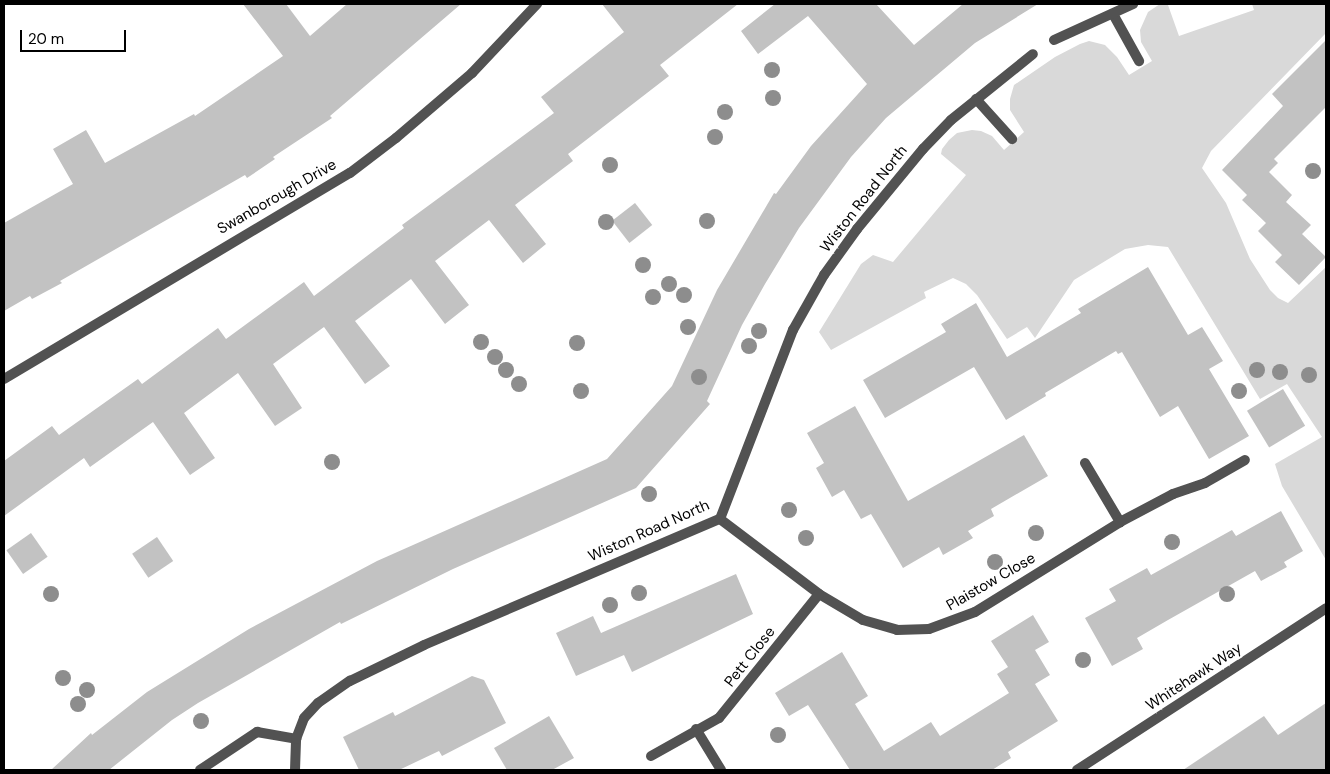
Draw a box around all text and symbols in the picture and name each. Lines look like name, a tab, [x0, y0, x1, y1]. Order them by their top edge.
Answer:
scale bar	[22, 20, 129, 52]
text: 20 m	[28, 29, 64, 49]
street label: Wiston Road North	[817, 142, 911, 256]
street label: Swanborough Drive	[214, 156, 340, 238]
street label: Wiston Road North	[586, 496, 712, 566]
street label: Plaistow Close	[943, 549, 1039, 615]
street label: Pett Close	[721, 623, 779, 691]
street label: Whitehawk Way	[1143, 639, 1245, 715]

